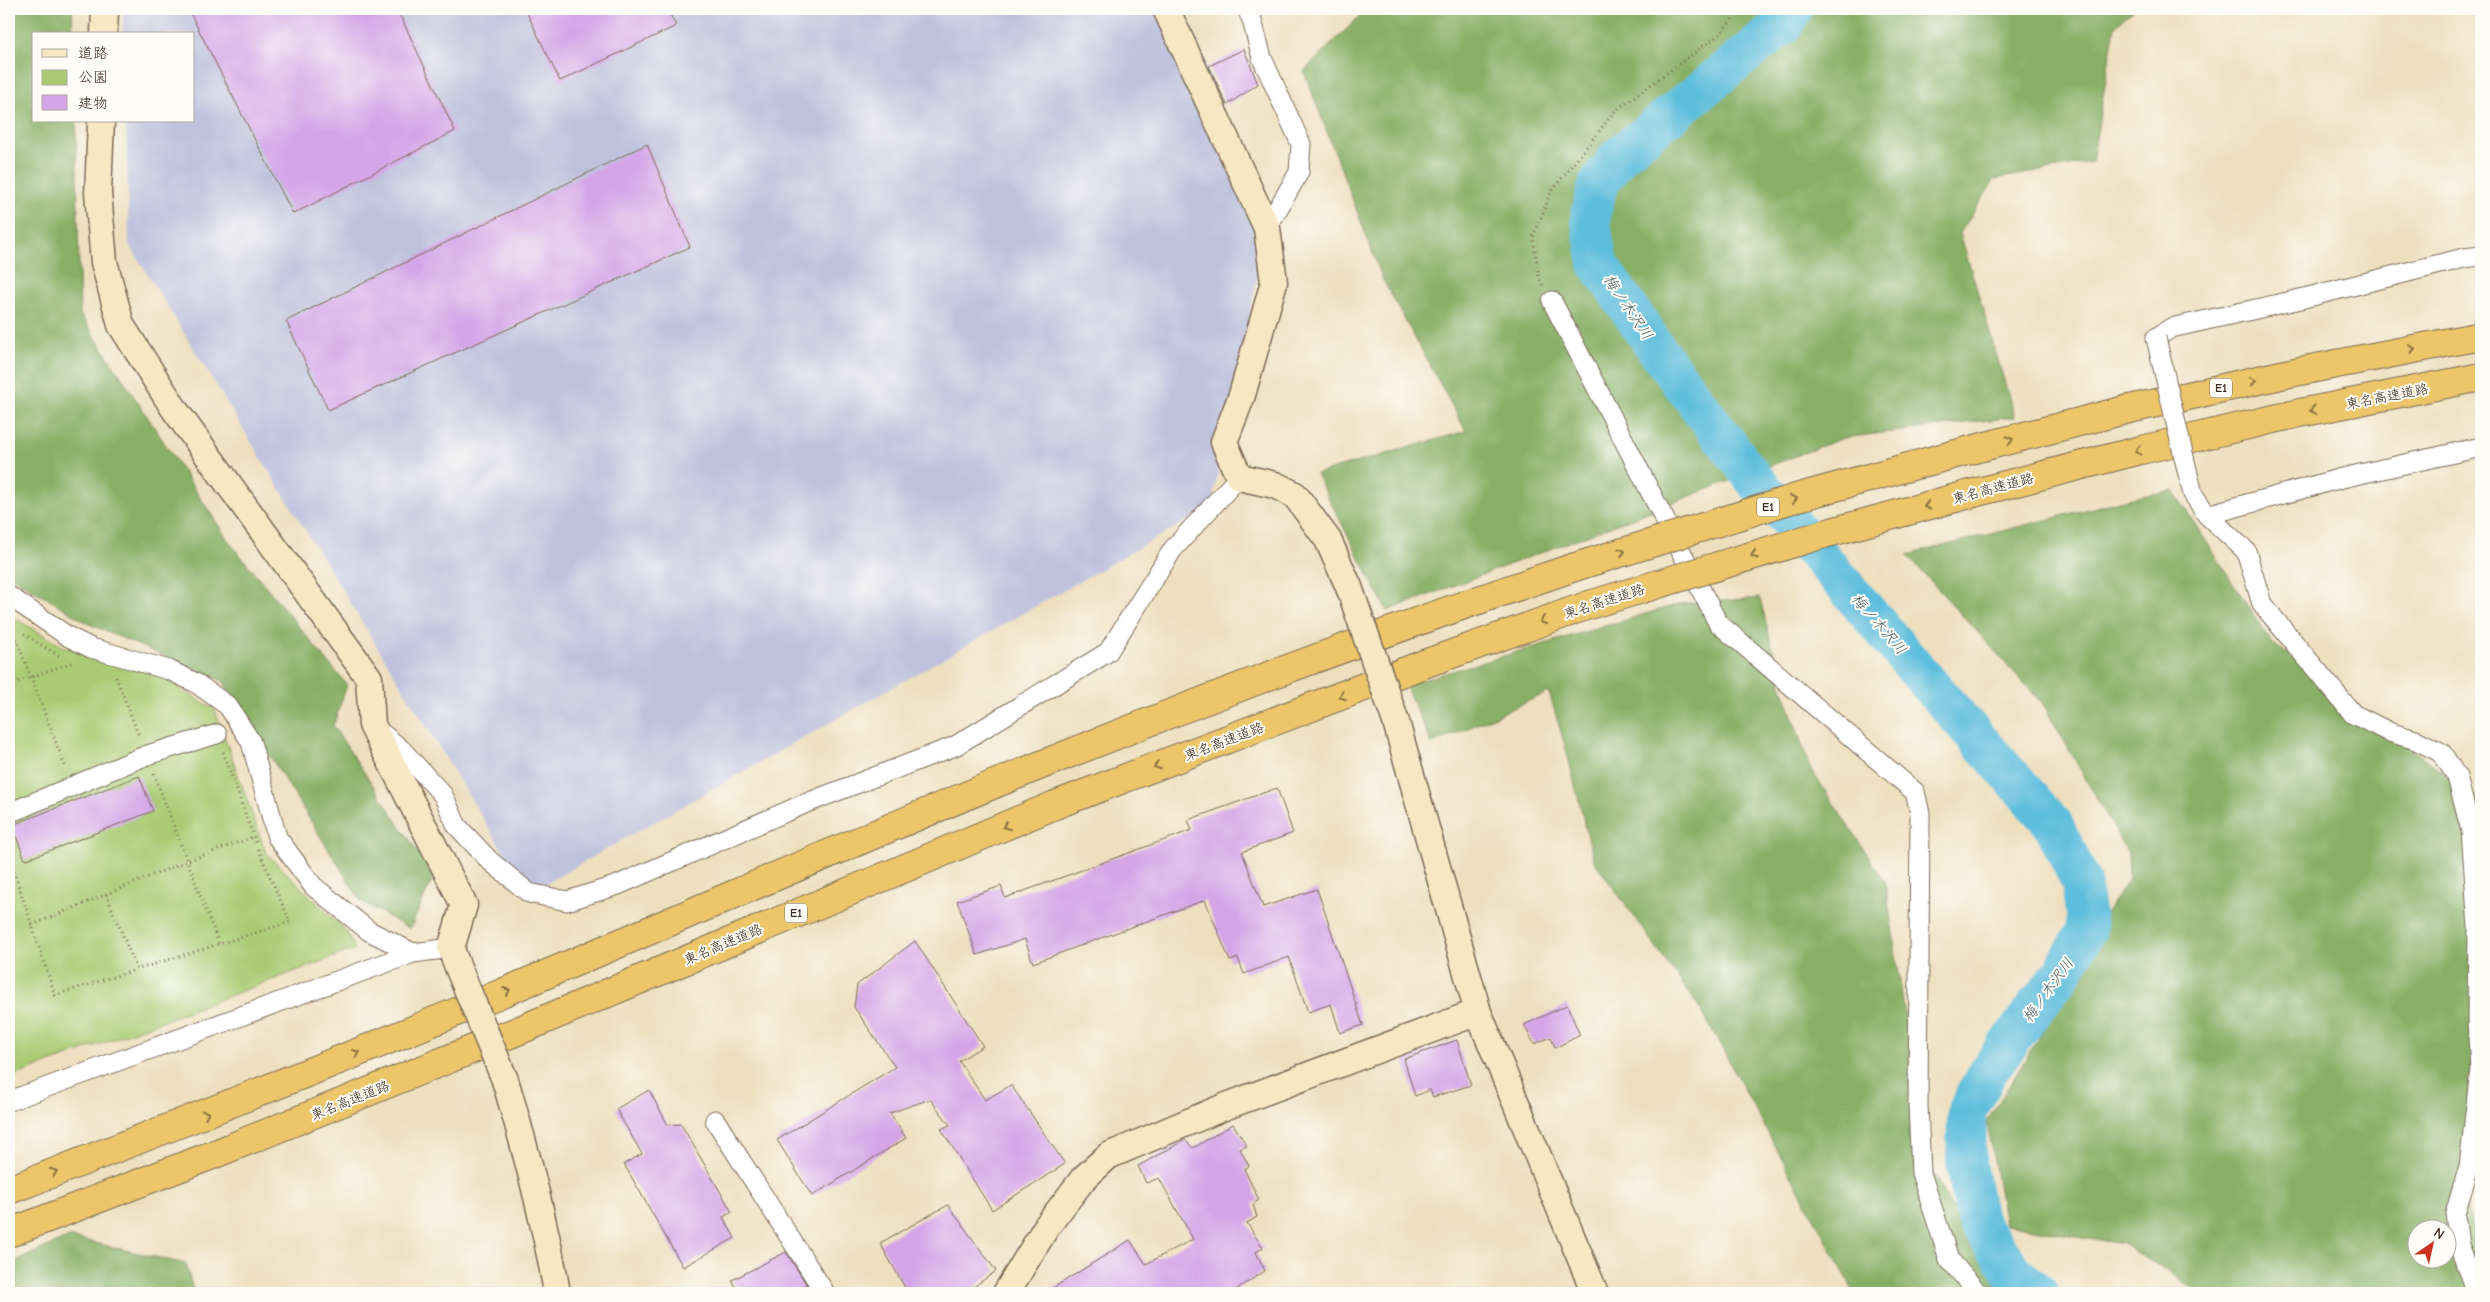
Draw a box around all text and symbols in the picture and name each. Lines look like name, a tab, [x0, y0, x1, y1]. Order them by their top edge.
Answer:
legend	[32, 32, 195, 122]
text: 道路	[78, 44, 108, 62]
text: 公園	[78, 68, 108, 86]
text: 建物	[78, 94, 108, 112]
water label: 梅ノ木沢川	[1600, 271, 1656, 343]
one-way arrow	[2408, 345, 2417, 355]
one-way arrow	[2249, 377, 2257, 387]
road number: E1	[2210, 378, 2232, 398]
street label: 東名高速道路	[2344, 380, 2430, 413]
one-way arrow	[2309, 405, 2318, 415]
one-way arrow	[2005, 435, 2013, 445]
one-way arrow	[2133, 445, 2142, 456]
street label: 東名高速道路	[1950, 469, 2036, 508]
one-way arrow	[1789, 494, 1797, 504]
road number: E1	[1757, 498, 1779, 516]
one-way arrow	[1923, 500, 1932, 510]
one-way arrow	[1617, 548, 1625, 558]
one-way arrow	[1750, 549, 1759, 559]
street label: 東名高速道路	[1562, 580, 1647, 623]
water label: 梅ノ木沢川	[1848, 590, 1910, 658]
one-way arrow	[1540, 615, 1548, 625]
one-way arrow	[1338, 690, 1346, 700]
street label: 東名高速道路	[1182, 718, 1266, 764]
one-way arrow	[1153, 760, 1162, 770]
one-way arrow	[1002, 819, 1011, 830]
road number: E1	[785, 904, 807, 922]
street label: 東名高速道路	[681, 920, 765, 969]
water label: 梅ノ木沢川	[2019, 954, 2077, 1026]
one-way arrow	[502, 986, 511, 997]
one-way arrow	[352, 1048, 360, 1058]
street label: 東名高速道路	[308, 1077, 392, 1124]
one-way arrow	[201, 1110, 210, 1120]
one-way arrow	[49, 1168, 58, 1178]
north arrow	[2408, 1220, 2458, 1270]
text: N	[2430, 1224, 2448, 1243]

